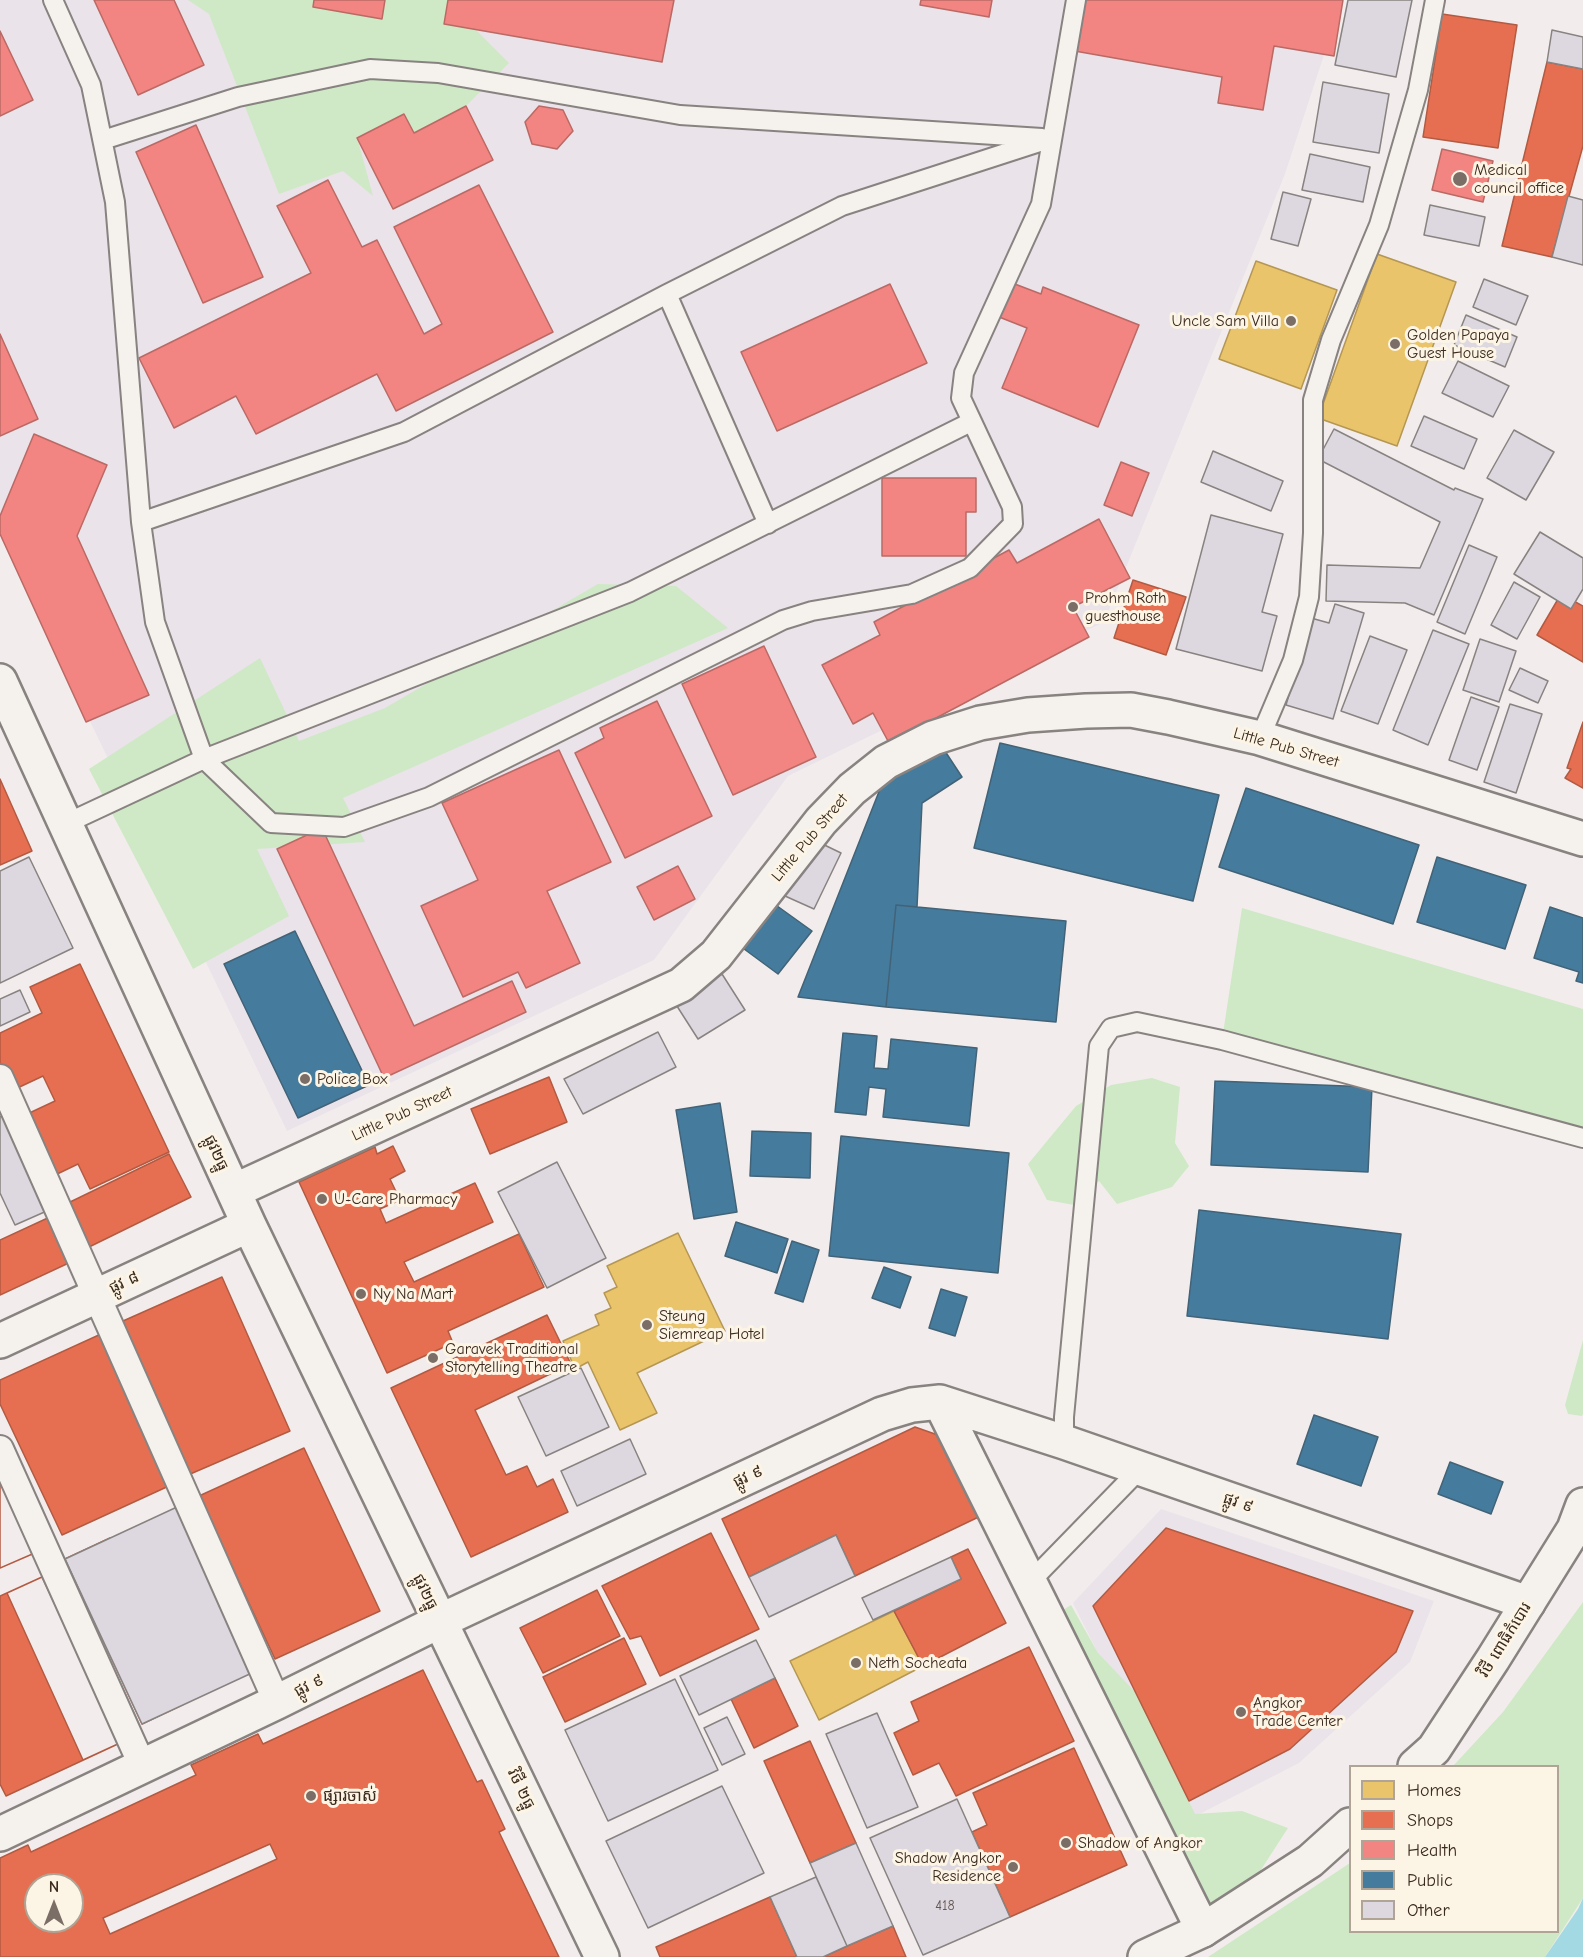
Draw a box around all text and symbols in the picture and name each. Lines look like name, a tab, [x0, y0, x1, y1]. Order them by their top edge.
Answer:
place label: Medical council office	[1474, 160, 1564, 198]
marker: Medical council office	[1451, 170, 1469, 188]
place label: Uncle Sam Villa	[1171, 311, 1279, 331]
marker: Uncle Sam Villa	[1284, 314, 1298, 328]
place label: Golden Papaya Guest House	[1407, 325, 1510, 363]
marker: Golden Papaya Guest House	[1388, 337, 1402, 351]
place label: Prohm Roth guesthouse	[1085, 588, 1166, 626]
marker: Prohm Roth guesthouse	[1066, 600, 1080, 614]
street label: Little Pub Street	[1231, 724, 1341, 772]
street label: Little Pub Street	[768, 790, 852, 886]
place label: Police Box	[317, 1069, 388, 1089]
marker: Police Box	[298, 1072, 312, 1086]
street label: Little Pub Street	[349, 1082, 455, 1146]
street label: ផ្លូវ២ធ្នូ	[199, 1132, 233, 1174]
place label: U-Care Pharmacy	[334, 1189, 457, 1209]
marker: U-Care Pharmacy	[315, 1192, 329, 1206]
street label: ផ្លូវ ៨	[106, 1268, 142, 1298]
place label: Ny Na Mart	[373, 1284, 453, 1304]
marker: Ny Na Mart	[354, 1287, 368, 1301]
place label: Steung Siemreap Hotel	[659, 1306, 764, 1344]
marker: Steung Siemreap Hotel	[640, 1318, 654, 1332]
place label: Garavek Traditional Storytelling Theatre	[445, 1339, 579, 1377]
marker: Garavek Traditional Storytelling Theatre	[426, 1351, 440, 1365]
street label: ផ្លូវ ៩	[730, 1462, 766, 1492]
street label: ផ្លូវ ៩	[1220, 1489, 1256, 1517]
street label: ផ្លូវ២ធ្នូ	[408, 1571, 442, 1613]
street label: វិថី ពោធិកំបោរ	[1474, 1599, 1536, 1681]
place label: Neth Socheata	[868, 1653, 967, 1673]
marker: Neth Socheata	[849, 1656, 863, 1670]
street label: ផ្លូវ ៩	[291, 1670, 327, 1702]
place label: Angkor Trade Center	[1253, 1693, 1343, 1731]
marker: Angkor Trade Center	[1234, 1705, 1248, 1719]
legend	[1349, 1765, 1559, 1933]
street label: វិថី ២ធ្នូ	[503, 1766, 539, 1812]
text: Homes	[1407, 1780, 1461, 1801]
place label: ផ្សារចាស់	[323, 1786, 377, 1806]
marker: ផ្សារចាស់	[304, 1789, 318, 1803]
text: Shops	[1407, 1810, 1453, 1831]
place label: Shadow of Angkor	[1078, 1833, 1202, 1853]
marker: Shadow of Angkor	[1059, 1836, 1073, 1850]
text: Health	[1407, 1840, 1457, 1861]
place label: Shadow Angkor Residence	[895, 1848, 1001, 1886]
marker: Shadow Angkor Residence	[1006, 1860, 1020, 1874]
text: Public	[1407, 1870, 1453, 1891]
north arrow	[24, 1873, 84, 1933]
text: N	[49, 1878, 59, 1896]
house number: 418	[935, 1898, 955, 1914]
text: Other	[1407, 1900, 1450, 1921]

